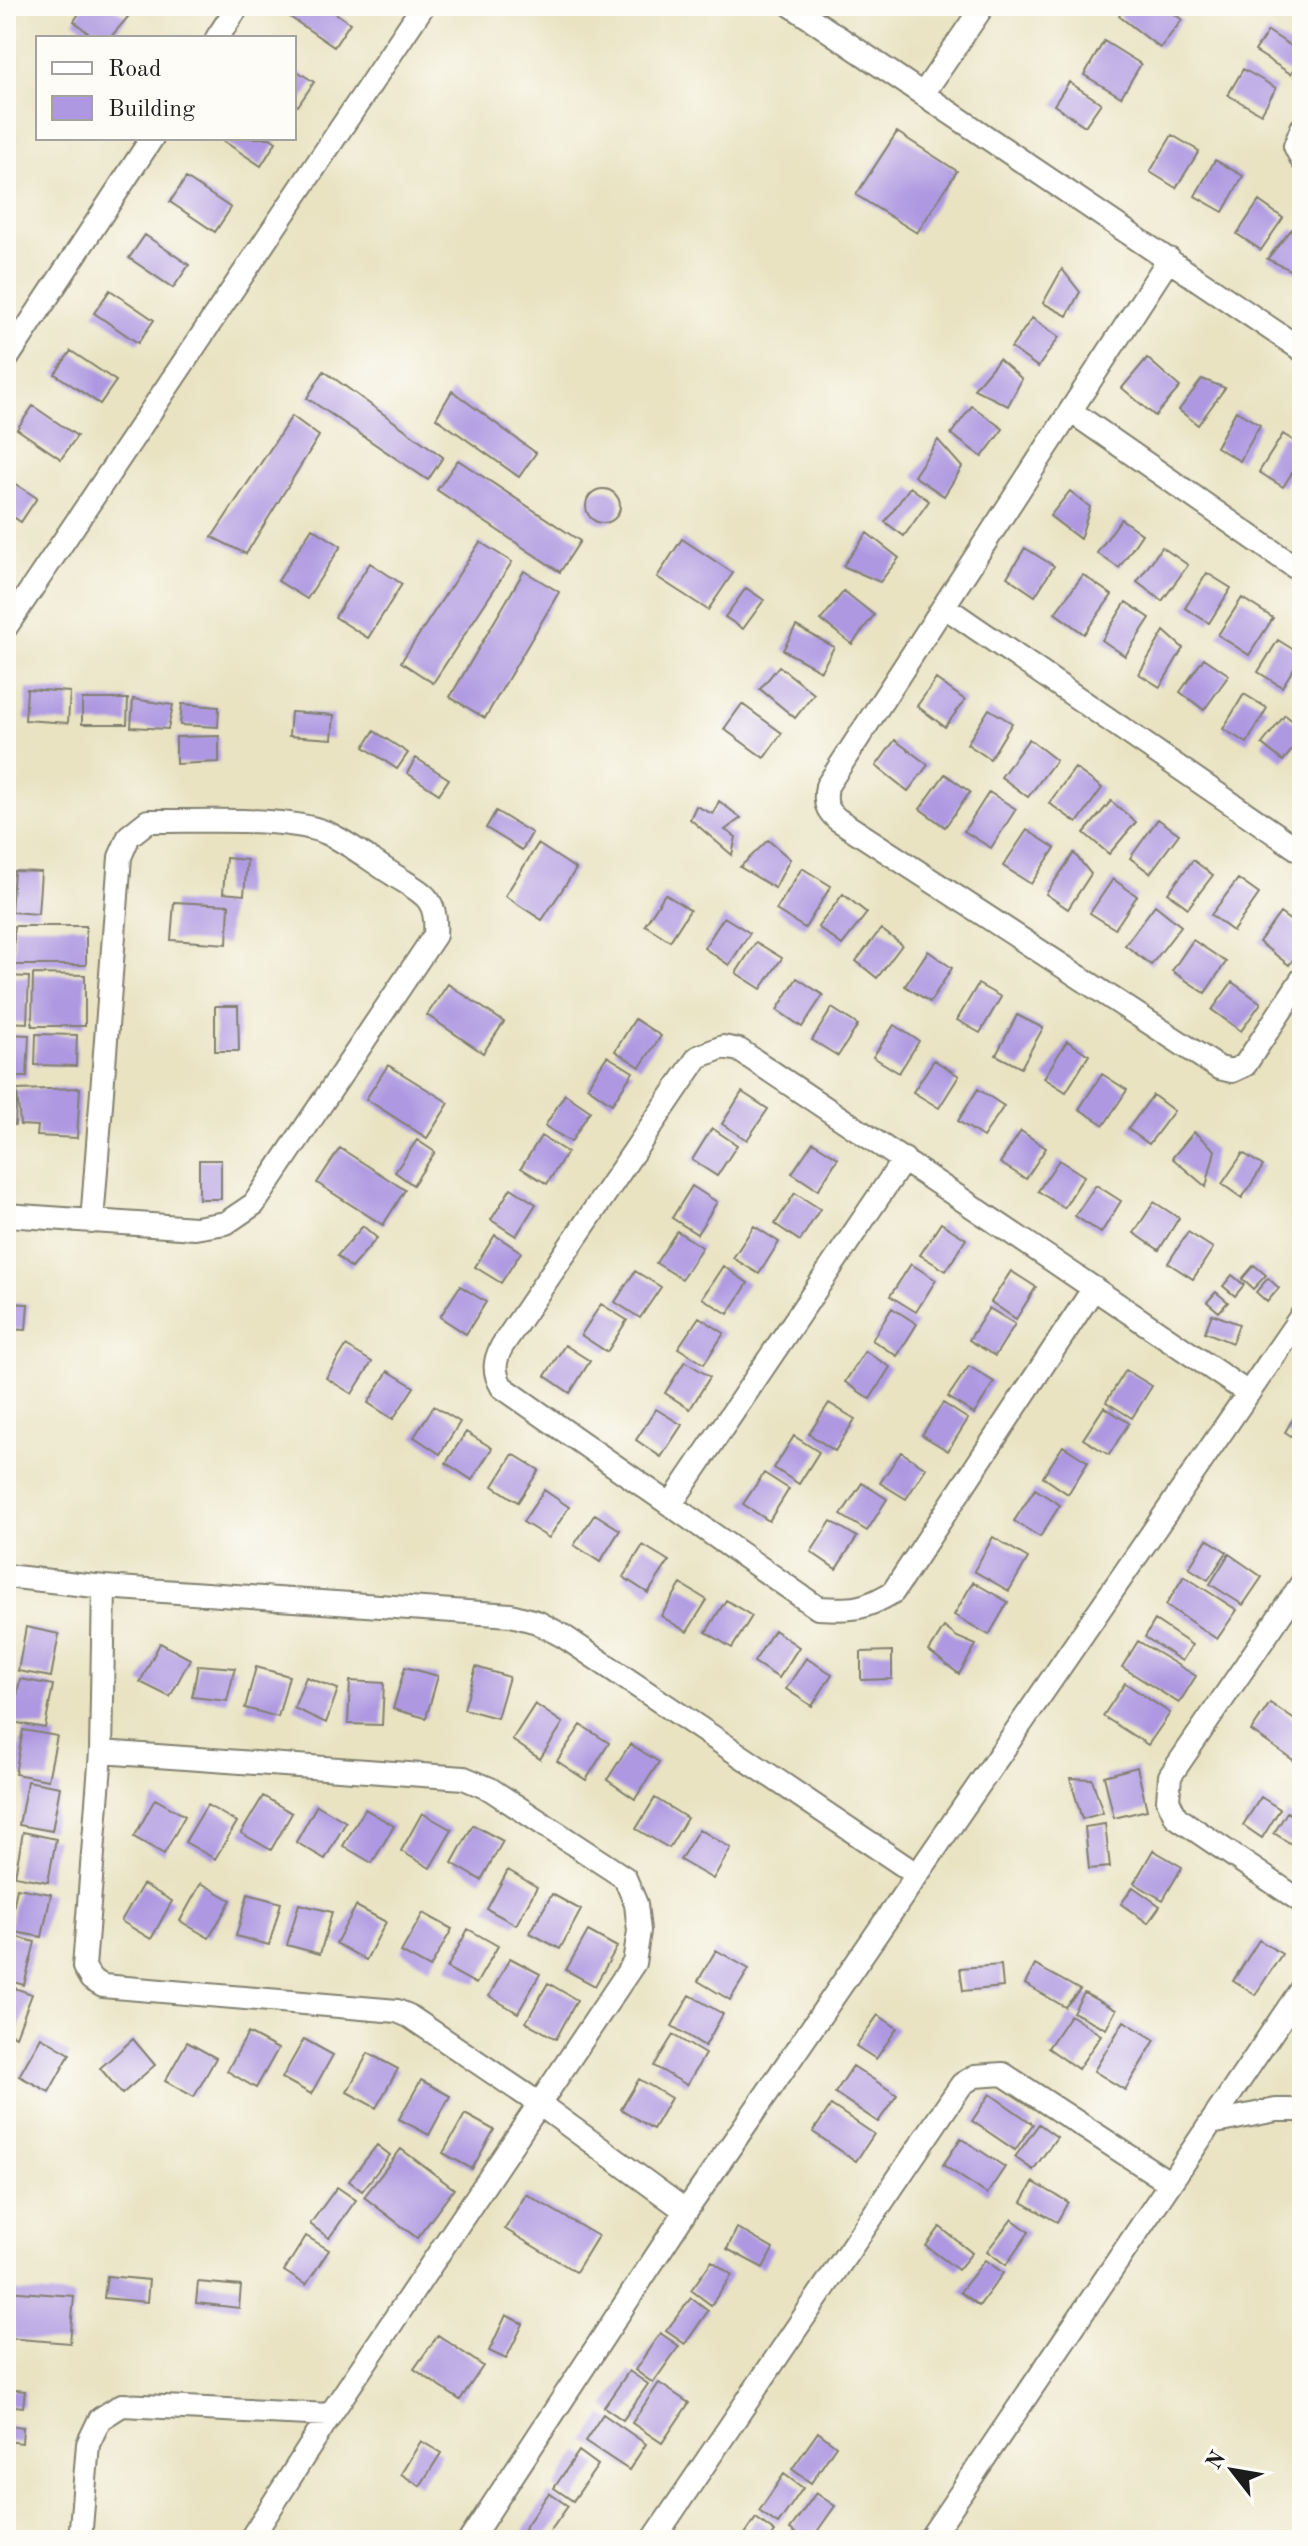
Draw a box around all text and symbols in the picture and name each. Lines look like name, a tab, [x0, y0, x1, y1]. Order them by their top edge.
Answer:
legend	[36, 36, 296, 140]
text: Road	[108, 58, 161, 82]
text: Building	[108, 98, 195, 122]
north arrow	[1192, 2430, 1272, 2510]
text: N	[1203, 2448, 1230, 2474]

